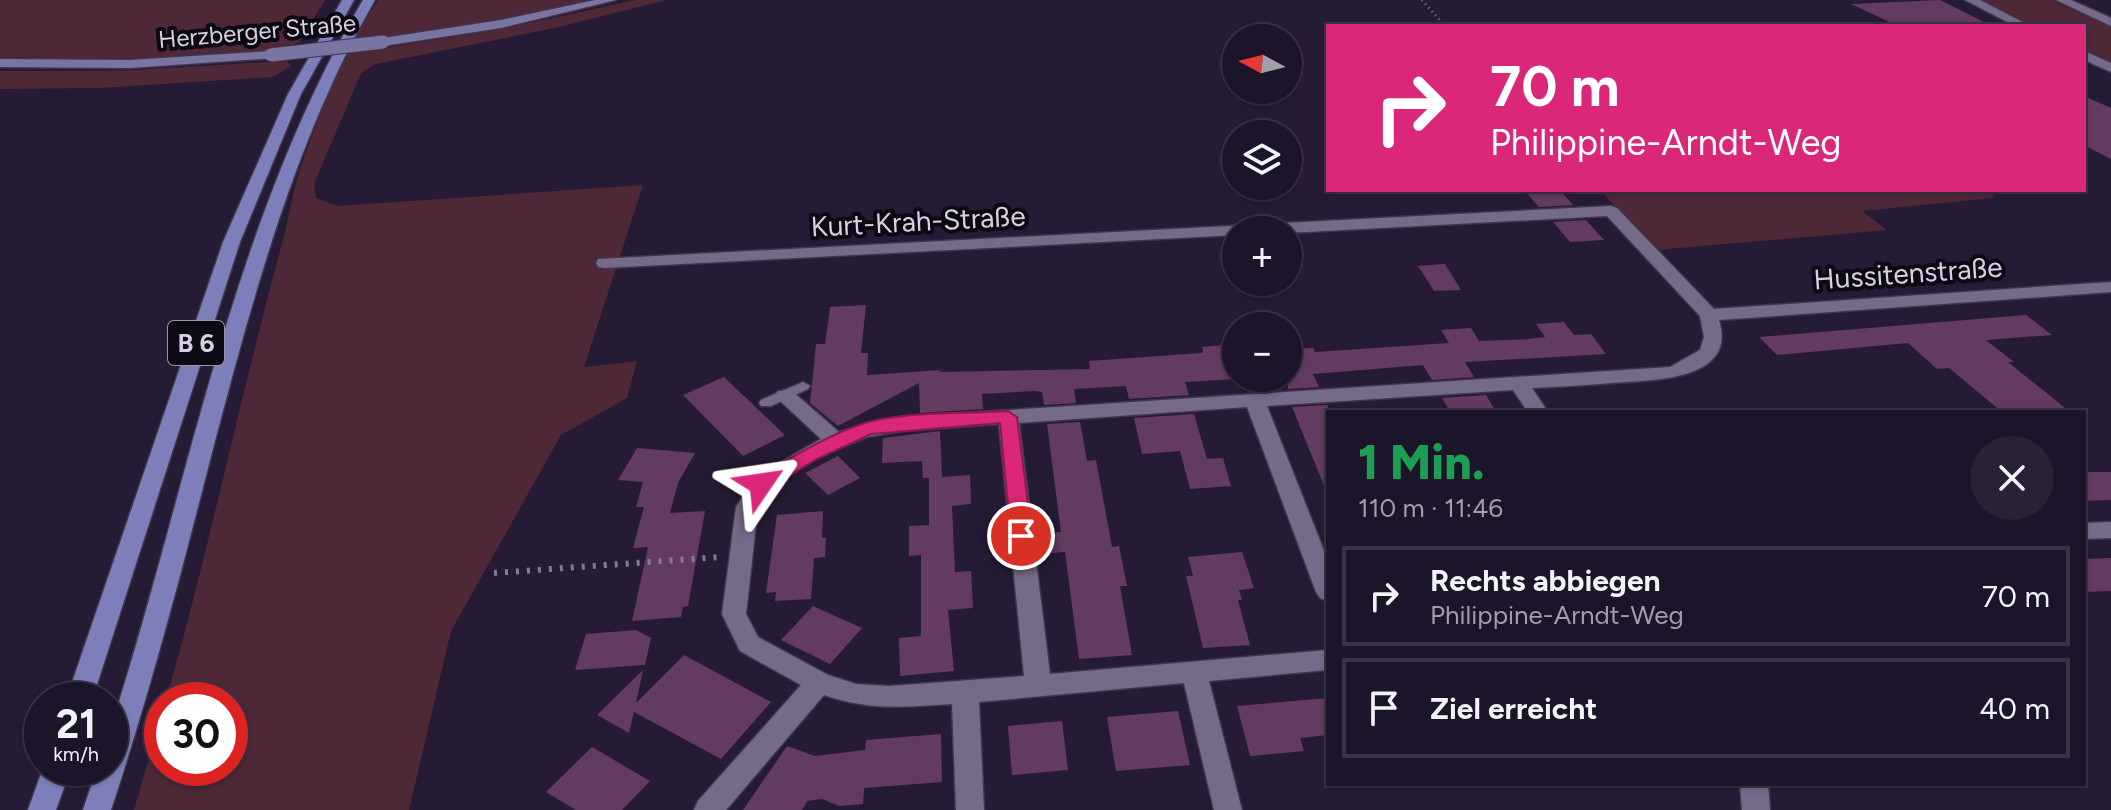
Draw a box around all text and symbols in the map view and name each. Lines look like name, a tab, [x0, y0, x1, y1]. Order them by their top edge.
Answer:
street label: Herzberger Straße	[157, 8, 357, 54]
north arrow	[1222, 24, 1302, 104]
map controls	[1222, 24, 1302, 392]
text: 70 m	[1490, 53, 1620, 120]
icon: right	[1358, 56, 1462, 160]
button: layers	[1222, 120, 1302, 200]
text: Philippine-Arndt-Weg	[1490, 121, 1841, 164]
street label: Kurt-Krah-Straße	[810, 198, 1026, 244]
button: +	[1222, 216, 1302, 296]
street label: Hussitenstraße	[1812, 249, 2004, 297]
button: −	[1222, 312, 1302, 392]
road number: B 6	[168, 321, 224, 365]
text: 1 Min.	[1358, 433, 1485, 491]
button: close	[1970, 436, 2054, 520]
position arrow	[719, 442, 803, 526]
text: 110 m · 11:46	[1358, 492, 1503, 524]
pin	[987, 502, 1055, 570]
icon: arrive	[999, 514, 1043, 558]
text: Rechts abbiegen	[1430, 562, 1661, 599]
icon: right	[1362, 574, 1406, 618]
text: 70 m	[1982, 578, 2050, 615]
text: Philippine-Arndt-Weg	[1430, 599, 1684, 631]
speed limit sign: 30	[144, 682, 248, 786]
icon: arrive	[1362, 686, 1406, 730]
text: Ziel erreicht	[1430, 690, 1597, 727]
text: 40 m	[1979, 690, 2050, 727]
text: 21	[56, 700, 96, 748]
text: km/h	[53, 742, 99, 766]

